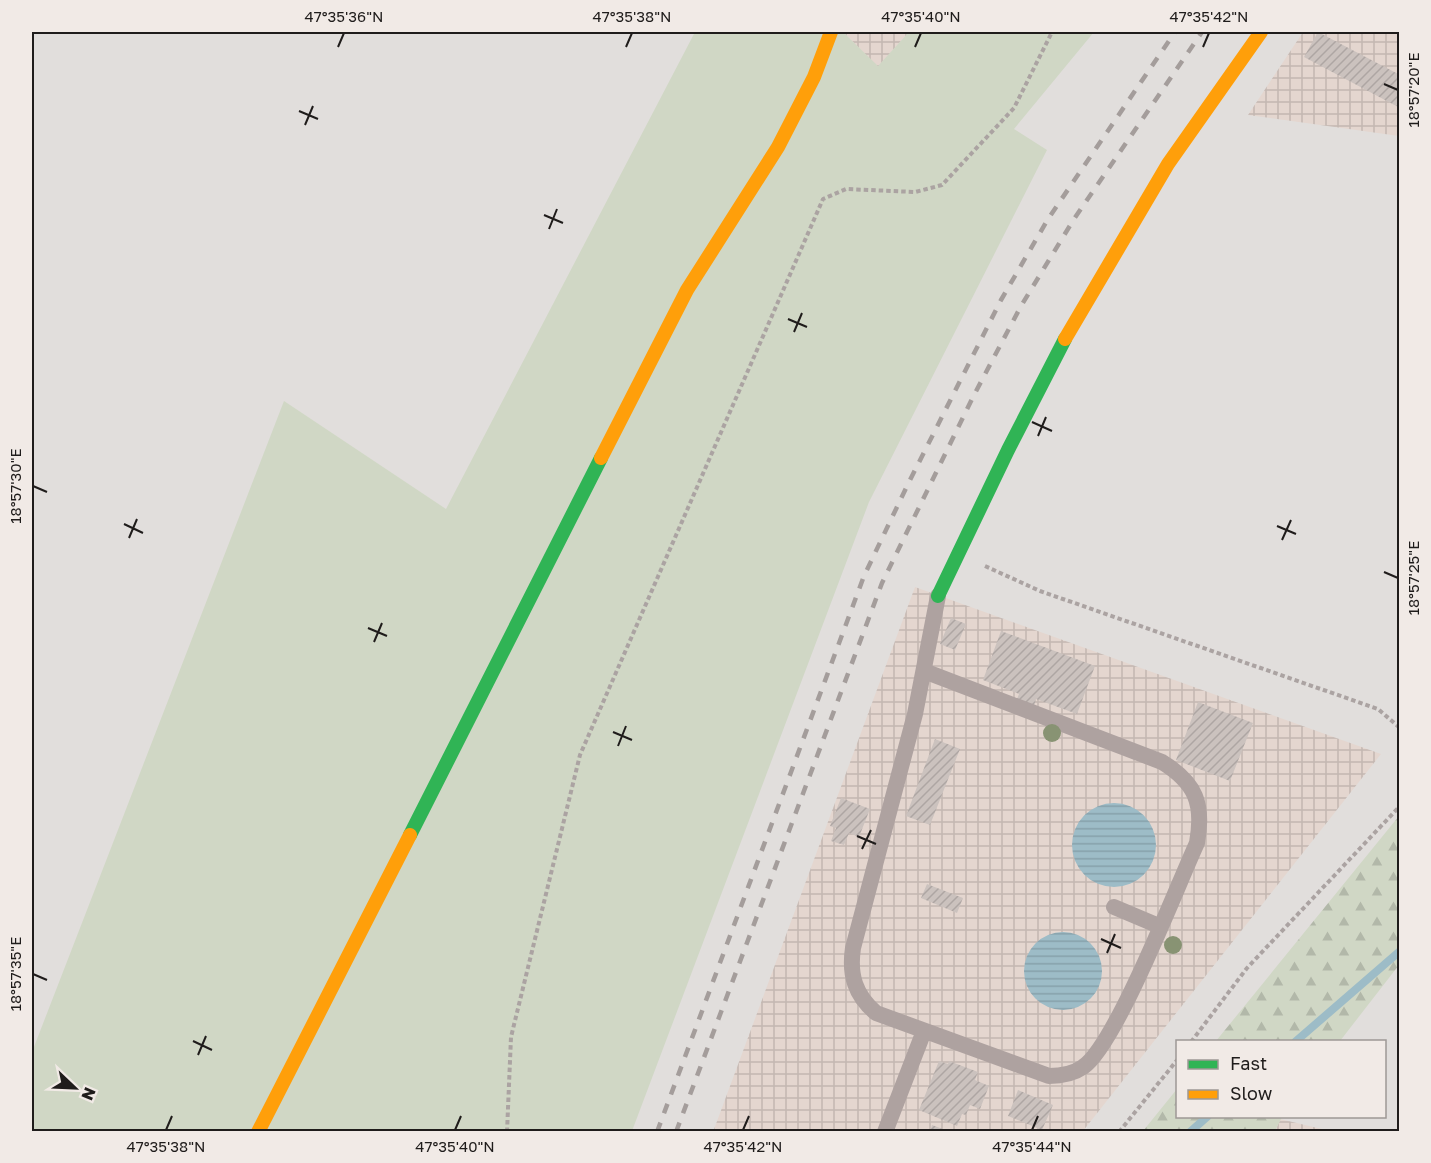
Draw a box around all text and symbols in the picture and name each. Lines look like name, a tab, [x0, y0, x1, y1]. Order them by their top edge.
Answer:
text: 47°35'36"N	[305, 7, 383, 25]
text: 47°35'38"N	[593, 7, 671, 25]
text: 47°35'40"N	[881, 7, 961, 25]
text: 47°35'42"N	[1170, 7, 1248, 25]
text: 18°57'20"E	[1404, 52, 1422, 128]
text: 18°57'30"E	[6, 448, 24, 524]
text: 18°57'25"E	[1404, 541, 1422, 615]
text: 18°57'35"E	[6, 937, 24, 1011]
legend	[1176, 1040, 1386, 1118]
text: Fast	[1230, 1052, 1267, 1074]
north arrow	[45, 1058, 105, 1118]
text: Slow	[1230, 1082, 1273, 1104]
text: N	[77, 1084, 100, 1103]
text: 47°35'38"N	[127, 1137, 205, 1155]
text: 47°35'40"N	[415, 1137, 495, 1155]
text: 47°35'42"N	[704, 1137, 782, 1155]
text: 47°35'44"N	[992, 1137, 1072, 1155]

